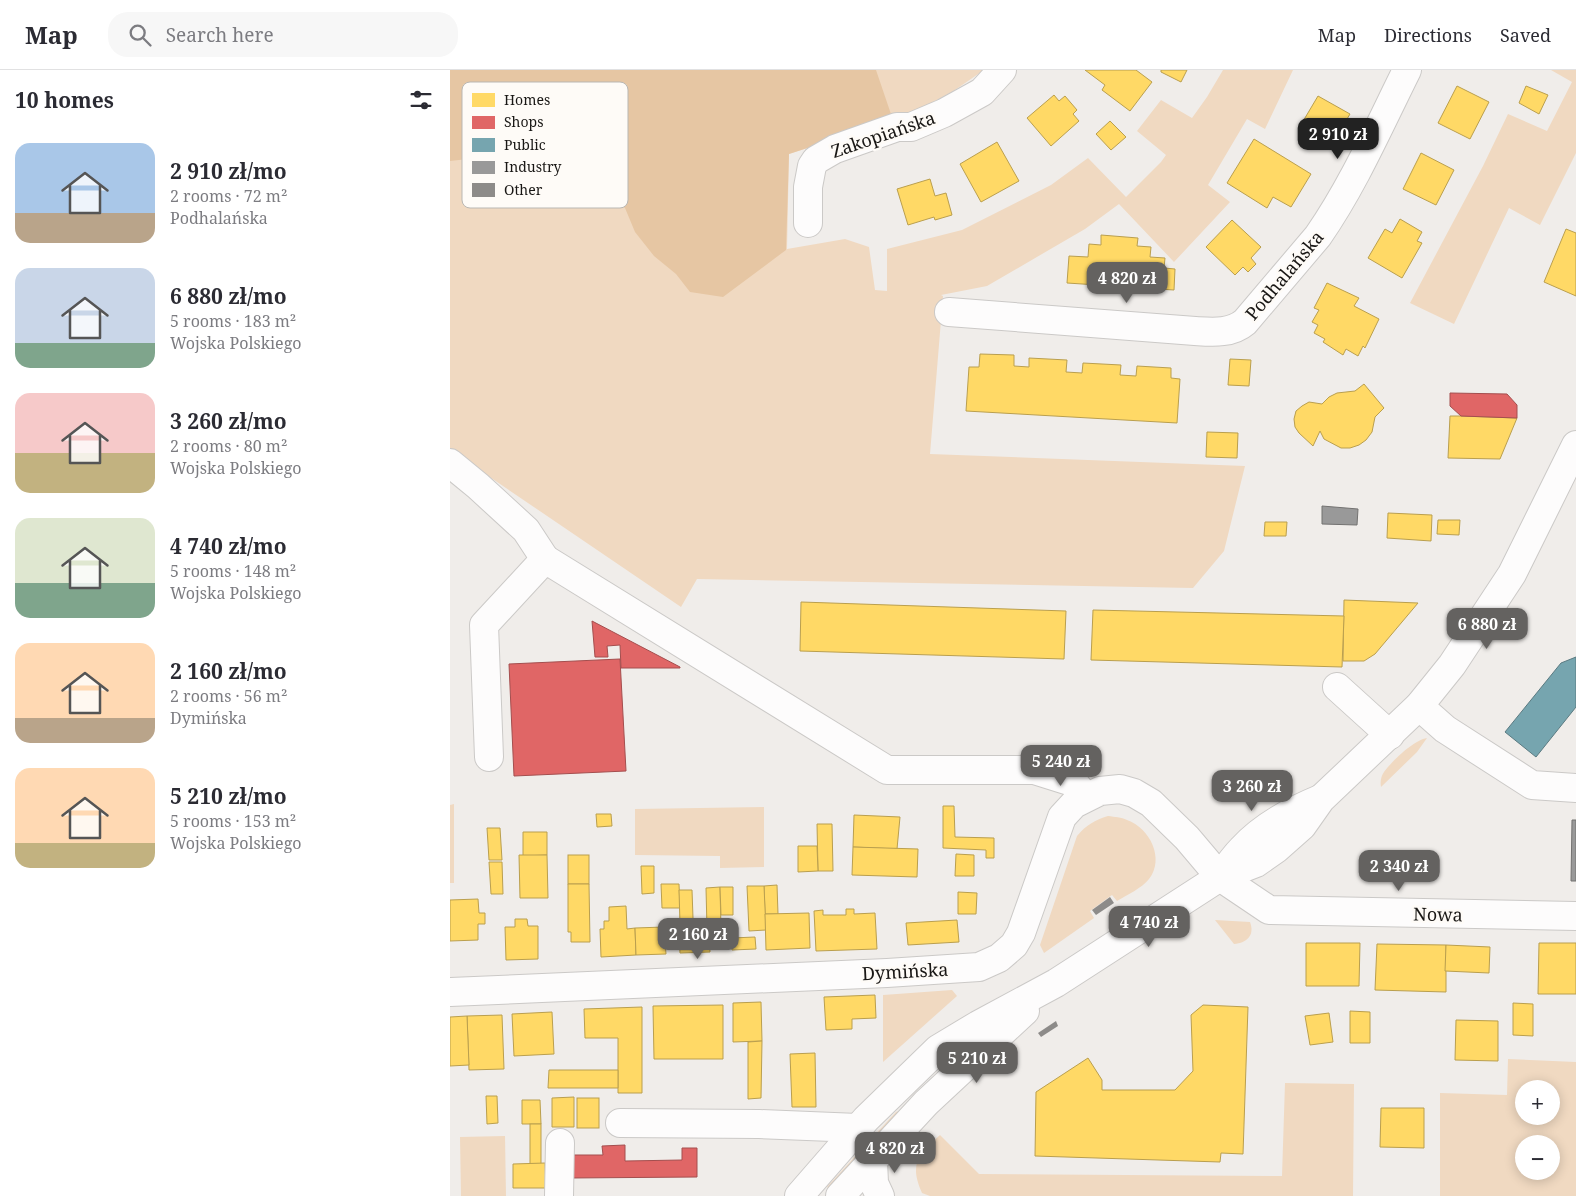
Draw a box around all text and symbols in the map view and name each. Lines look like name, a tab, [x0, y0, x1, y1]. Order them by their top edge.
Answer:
search box	[108, 12, 458, 57]
text: Map	[25, 18, 78, 51]
icon: search	[126, 21, 154, 49]
text: Search here	[166, 22, 274, 48]
text: Map	[1318, 23, 1356, 47]
text: Directions	[1384, 23, 1472, 47]
text: Saved	[1500, 23, 1551, 47]
legend	[462, 82, 628, 208]
text: 10 homes	[15, 86, 114, 114]
icon: filters	[407, 86, 435, 114]
text: Homes	[504, 90, 550, 109]
street label: Zakopiańska	[828, 105, 938, 163]
text: Shops	[504, 112, 544, 131]
pin: 2 910 zł	[1286, 118, 1390, 160]
text: 2 910 zł	[1309, 123, 1367, 145]
text: Public	[504, 135, 546, 154]
text: 2 910 zł/mo	[170, 157, 287, 185]
text: Industry	[504, 157, 561, 176]
icon: home	[55, 163, 115, 223]
text: Other	[504, 180, 543, 199]
text: 2 rooms · 72 m²	[170, 185, 287, 207]
text: Podhalańska	[170, 207, 268, 229]
street label: Podhalańska	[1239, 225, 1329, 325]
pin: 4 820 zł	[1075, 262, 1179, 304]
text: 4 820 zł	[1098, 267, 1156, 289]
text: 6 880 zł/mo	[170, 282, 287, 310]
icon: home	[55, 288, 115, 348]
text: 5 rooms · 183 m²	[170, 310, 296, 332]
text: Wojska Polskiego	[170, 332, 302, 354]
text: 3 260 zł/mo	[170, 407, 287, 435]
icon: home	[55, 413, 115, 473]
text: 2 rooms · 80 m²	[170, 435, 287, 457]
text: Wojska Polskiego	[170, 457, 302, 479]
text: 4 740 zł/mo	[170, 532, 287, 560]
icon: home	[55, 538, 115, 598]
text: 5 rooms · 148 m²	[170, 560, 296, 582]
text: Wojska Polskiego	[170, 582, 302, 604]
pin: 6 880 zł	[1435, 608, 1539, 650]
text: 6 880 zł	[1458, 613, 1516, 635]
text: 2 160 zł/mo	[170, 657, 287, 685]
icon: home	[55, 663, 115, 723]
text: 2 rooms · 56 m²	[170, 685, 287, 707]
text: Dymińska	[170, 707, 247, 729]
pin: 5 240 zł	[1009, 744, 1113, 787]
text: 5 240 zł	[1032, 750, 1090, 772]
pin: 3 260 zł	[1200, 770, 1304, 812]
text: 3 260 zł	[1223, 775, 1281, 797]
text: 5 210 zł/mo	[170, 782, 287, 810]
icon: home	[55, 788, 115, 848]
text: 5 rooms · 153 m²	[170, 810, 296, 832]
text: Wojska Polskiego	[170, 832, 302, 854]
pin: 2 340 zł	[1347, 850, 1451, 892]
text: 2 340 zł	[1370, 855, 1428, 877]
street label: Nowa	[1413, 902, 1463, 926]
pin: 4 740 zł	[1097, 906, 1201, 948]
text: 4 740 zł	[1120, 911, 1178, 933]
pin: 2 160 zł	[646, 918, 750, 960]
text: 2 160 zł	[669, 923, 727, 945]
street label: Dymińska	[861, 957, 949, 985]
pin: 5 210 zł	[925, 1042, 1029, 1084]
text: 5 210 zł	[948, 1047, 1006, 1069]
map controls	[1515, 1080, 1560, 1180]
button: +	[1515, 1080, 1560, 1125]
pin: 4 820 zł	[843, 1132, 947, 1174]
button: −	[1515, 1135, 1560, 1180]
text: 4 820 zł	[866, 1137, 924, 1159]

